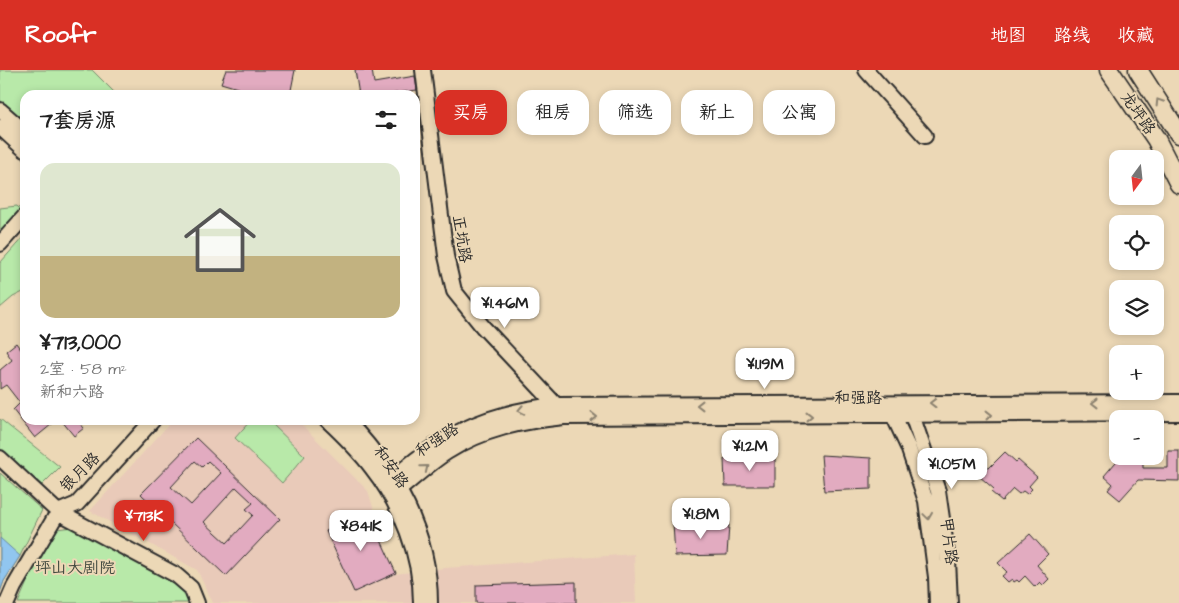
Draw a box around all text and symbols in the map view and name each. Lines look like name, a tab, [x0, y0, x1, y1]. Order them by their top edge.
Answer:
text: Roofr	[25, 18, 97, 52]
text: 地图	[990, 23, 1026, 48]
text: 路线	[1054, 23, 1090, 48]
text: 收藏	[1118, 23, 1154, 48]
street label: 龙坪路	[1115, 87, 1161, 139]
chip: 买房	[435, 90, 507, 135]
chip: 租房	[517, 90, 589, 135]
chip: 筛选	[599, 90, 671, 135]
chip: 新上	[681, 90, 753, 135]
chip: 公寓	[763, 90, 835, 135]
one-way arrow	[1155, 98, 1165, 107]
text: 7套房源	[40, 106, 116, 135]
icon: filters	[372, 106, 400, 134]
north arrow	[1109, 150, 1164, 205]
map controls	[1109, 150, 1164, 465]
icon: home	[175, 195, 265, 285]
street label: 正坑路	[447, 214, 477, 264]
button: locate	[1109, 215, 1164, 270]
button: layers	[1109, 280, 1164, 335]
pin: ¥1.46M	[464, 286, 546, 329]
text: ¥1.46M	[482, 292, 529, 314]
text: ¥713,000	[40, 328, 121, 357]
button: +	[1109, 345, 1164, 400]
pin: ¥1.19M	[724, 348, 806, 390]
text: ¥1.19M	[746, 353, 784, 375]
text: 2室 · 58 m²	[40, 358, 127, 380]
text: 新和六路	[40, 381, 104, 403]
street label: 和强路	[834, 387, 882, 409]
one-way arrow	[929, 398, 936, 408]
one-way arrow	[1091, 398, 1099, 408]
one-way arrow	[696, 400, 704, 410]
one-way arrow	[516, 404, 525, 414]
one-way arrow	[985, 410, 993, 420]
button: −	[1109, 410, 1164, 465]
one-way arrow	[805, 411, 813, 421]
one-way arrow	[590, 412, 598, 422]
street label: 和强路	[411, 418, 463, 462]
pin: ¥1.2M	[715, 430, 785, 472]
text: ¥1.2M	[732, 435, 768, 457]
street label: 和安路	[368, 441, 414, 493]
street label: 银月路	[55, 447, 105, 497]
pin: ¥1.05M	[911, 448, 993, 490]
text: ¥1.05M	[928, 453, 976, 475]
one-way arrow	[420, 465, 429, 474]
pin: ¥1.8M	[666, 498, 736, 540]
pin: ¥713K	[109, 500, 179, 542]
text: ¥1.8M	[683, 503, 719, 525]
text: ¥713K	[125, 505, 163, 527]
pin: ¥841K	[326, 510, 396, 552]
one-way arrow	[922, 512, 933, 520]
text: ¥841K	[340, 515, 382, 537]
street label: 甲片路	[935, 516, 963, 566]
park label: 坪山大剧院	[35, 557, 115, 579]

